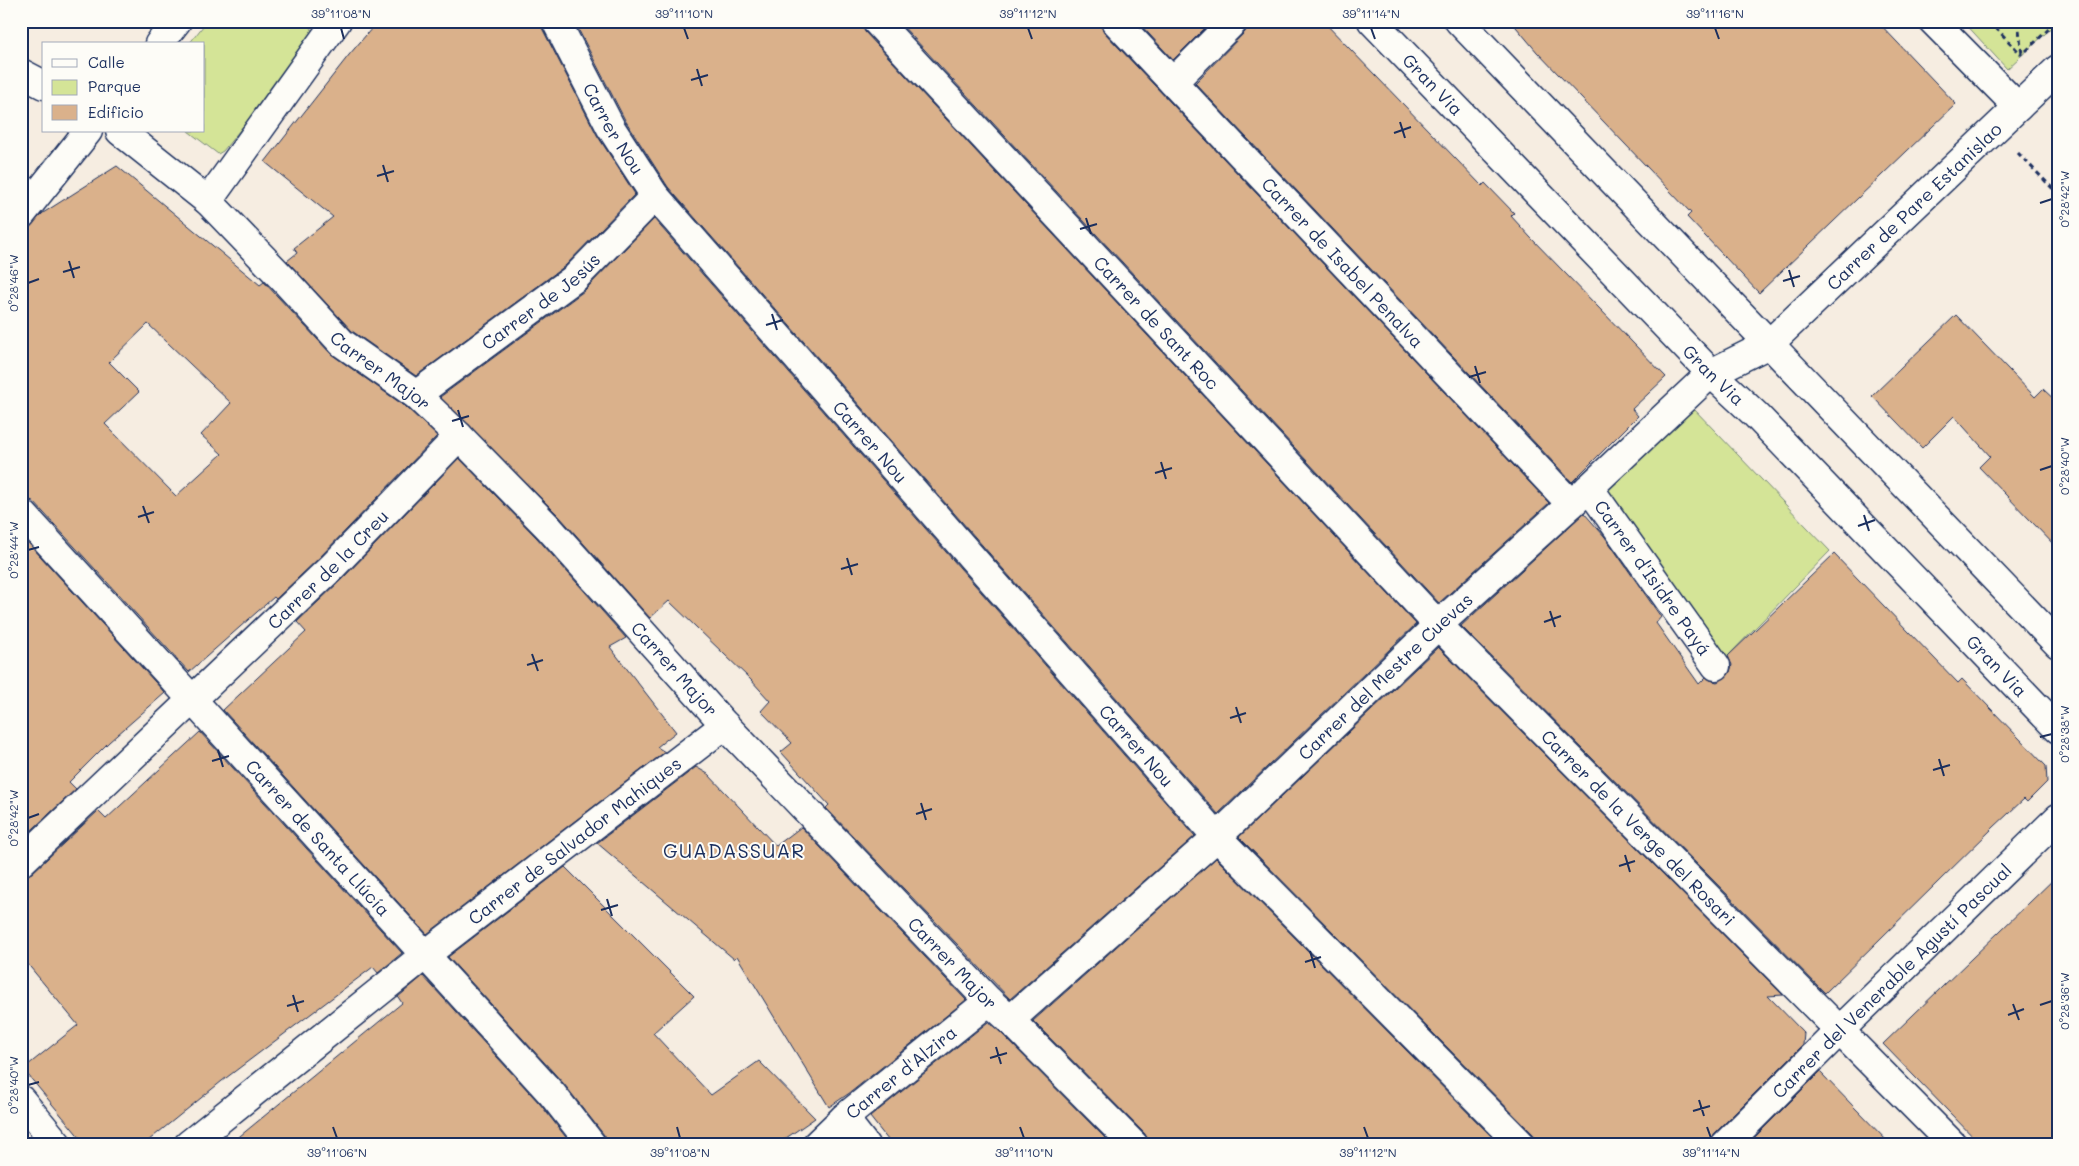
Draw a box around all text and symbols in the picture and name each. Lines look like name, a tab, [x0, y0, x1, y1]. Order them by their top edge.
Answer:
text: 39°11'08"N	[311, 5, 371, 21]
text: 39°11'10"N	[655, 5, 713, 21]
text: 39°11'12"N	[999, 5, 1057, 21]
text: 39°11'14"N	[1342, 5, 1400, 21]
text: 39°11'16"N	[1686, 5, 1744, 21]
legend	[42, 42, 205, 132]
street label: Gran Via	[1397, 48, 1469, 121]
text: Calle	[88, 52, 125, 72]
text: Parque	[88, 76, 141, 96]
street label: Carrer Nou	[578, 79, 650, 179]
text: Edificio	[88, 102, 144, 122]
street label: Carrer de Pare Estanislao	[1821, 117, 2007, 295]
text: 0°28'42"W	[2056, 170, 2072, 228]
street label: Carrer de Isabel Penalva	[1257, 172, 1429, 353]
street label: Carrer de Jesús	[476, 247, 605, 355]
street label: Carrer de Sant Roc	[1088, 251, 1225, 395]
text: 0°28'46"W	[5, 254, 21, 312]
street label: Carrer Major	[325, 326, 436, 415]
street label: Gran Via	[1678, 339, 1750, 411]
street label: Carrer Nou	[828, 395, 913, 488]
text: 0°28'40"W	[2056, 437, 2072, 495]
street label: Carrer d'Isidre Payá	[1589, 495, 1717, 660]
street label: Carrer de la Creu	[262, 504, 393, 634]
text: 0°28'44"W	[5, 521, 21, 579]
street label: Carrer del Mestre Cuevas	[1293, 587, 1478, 765]
street label: Carrer Major	[626, 616, 724, 721]
street label: Gran Via	[1961, 629, 2033, 702]
street label: Carrer Nou	[1094, 699, 1179, 792]
text: 0°28'38"W	[2056, 705, 2072, 763]
street label: Carrer de la Verge del Rosari	[1536, 724, 1741, 931]
street label: Carrer de Salvador Mahiques	[463, 751, 686, 930]
street label: Carrer de Santa Llúcía	[241, 754, 396, 921]
text: 0°28'42"W	[5, 789, 21, 847]
district label: GUADASSUAR	[663, 837, 805, 863]
street label: Carrer del Venerable Agustí Pascual	[1767, 858, 2016, 1103]
street label: Carrer Major	[903, 912, 1003, 1015]
text: 0°28'36"W	[2056, 972, 2072, 1030]
street label: Carrer d'Alzira	[840, 1020, 961, 1124]
text: 0°28'40"W	[5, 1056, 21, 1114]
text: 39°11'06"N	[307, 1144, 367, 1160]
text: 39°11'08"N	[650, 1144, 710, 1160]
text: 39°11'10"N	[995, 1144, 1053, 1160]
text: 39°11'12"N	[1339, 1144, 1397, 1160]
text: 39°11'14"N	[1682, 1144, 1740, 1160]

